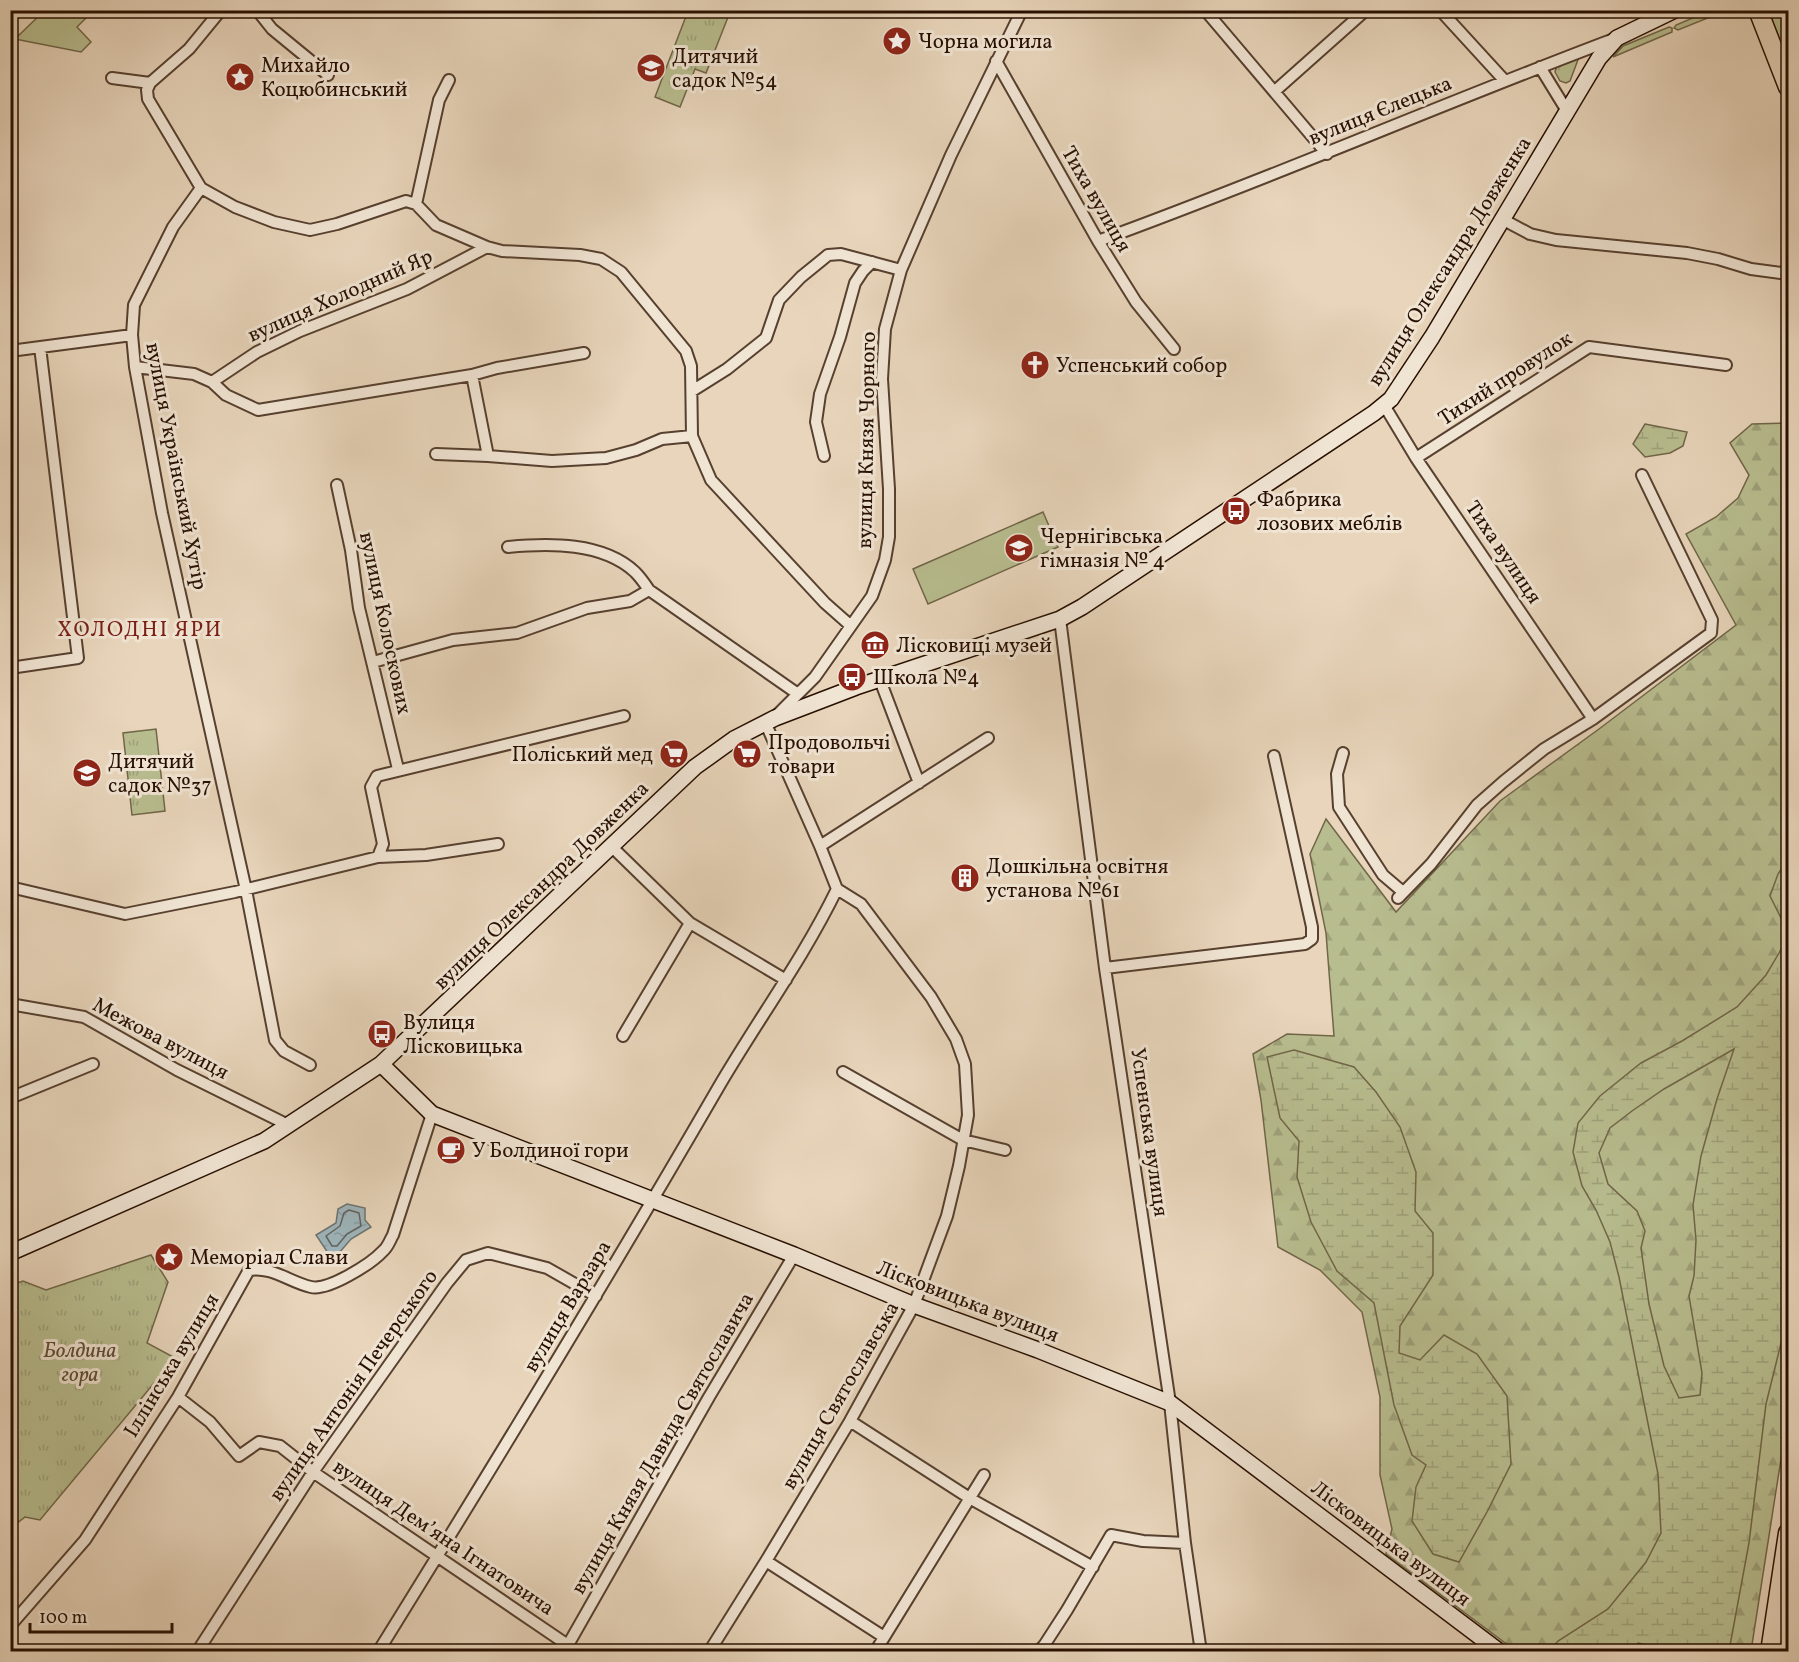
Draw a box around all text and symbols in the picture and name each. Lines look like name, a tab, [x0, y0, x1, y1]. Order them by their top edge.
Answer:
place icon: Чорна могила	[881, 25, 913, 57]
place label: Чорна могила	[918, 28, 1053, 57]
place label: Дитячий садок №54	[672, 43, 777, 96]
place label: Михайло Коцюбинський	[261, 52, 408, 105]
school or university icon: Дитячий садок №54	[635, 52, 667, 84]
place icon: Михайло Коцюбинський	[224, 61, 256, 93]
street label: вулиця Єлецька	[1305, 69, 1457, 153]
street label: вулиця Олександра Довженка	[1361, 131, 1539, 392]
street label: Тиха вулиця	[1053, 141, 1138, 258]
street label: вулиця Холодний Яр	[243, 243, 438, 350]
street label: Тихий провулок	[1433, 325, 1579, 434]
street label: вулиця Князя Чорного	[851, 331, 884, 549]
street label: вулиця Український Хутір	[137, 340, 214, 593]
church icon: Успенський собор	[1019, 349, 1051, 381]
place label: Успенський собор	[1056, 352, 1227, 381]
place label: Фабрика лозових меблів	[1257, 486, 1402, 539]
bus stop icon: Фабрика лозових меблів	[1220, 495, 1252, 527]
street label: Тиха вулиця	[1458, 496, 1548, 610]
place label: Чернігівська гімназія № 4	[1040, 523, 1165, 576]
street label: вулиця Колоскових	[351, 529, 418, 717]
school or university icon: Чернігівська гімназія № 4	[1003, 532, 1035, 564]
district label: ХОЛОДНІ ЯРИ	[57, 615, 223, 646]
museum icon: Лісковиці музей	[859, 629, 891, 661]
place label: Лісковиці музей	[896, 632, 1052, 661]
bus stop icon: Школа №4	[836, 661, 868, 693]
place label: Школа №4	[873, 664, 979, 693]
place label: Продовольчі товари	[768, 729, 891, 782]
supermarket icon: Поліський мед	[658, 738, 690, 770]
supermarket icon: Продовольчі товари	[731, 738, 763, 770]
place label: Поліський мед	[512, 741, 653, 770]
place label: Дитячий садок №37	[108, 748, 212, 801]
school or university icon: Дитячий садок №37	[71, 757, 103, 789]
street label: вулиця Олександра Довженка	[428, 775, 656, 997]
place label: Дошкільна освітня установа №61	[986, 853, 1168, 906]
building icon: Дошкільна освітня установа №61	[949, 862, 981, 894]
street label: Межова вулиця	[87, 991, 234, 1088]
place label: Вулиця Лісковицька	[403, 1009, 523, 1062]
bus stop icon: Вулиця Лісковицька	[366, 1018, 398, 1050]
street label: Успенська вулиця	[1122, 1046, 1175, 1219]
cafe icon: У Болдиної гори	[435, 1134, 467, 1166]
place label: У Болдиної гори	[472, 1137, 629, 1166]
street label: вулиця Варзара	[517, 1235, 619, 1378]
place icon: Меморіал Слави	[153, 1241, 185, 1273]
place label: Меморіал Слави	[190, 1244, 348, 1273]
street label: Лісковицька вулиця	[872, 1254, 1063, 1351]
street label: вулиця Антонія Печерського	[263, 1264, 446, 1508]
street label: Іллінська вулиця	[118, 1288, 227, 1443]
street label: вулиця Князя Давида Святославича	[565, 1288, 762, 1600]
street label: вулиця Святославська	[776, 1296, 907, 1495]
park label: Болдина гора	[44, 1337, 117, 1390]
street label: вулиця Демʼяна Ігнатовича	[327, 1453, 560, 1623]
street label: Лісковицька вулиця	[1304, 1474, 1476, 1614]
scale bar	[30, 1596, 172, 1634]
text: 100 m	[39, 1606, 88, 1631]

